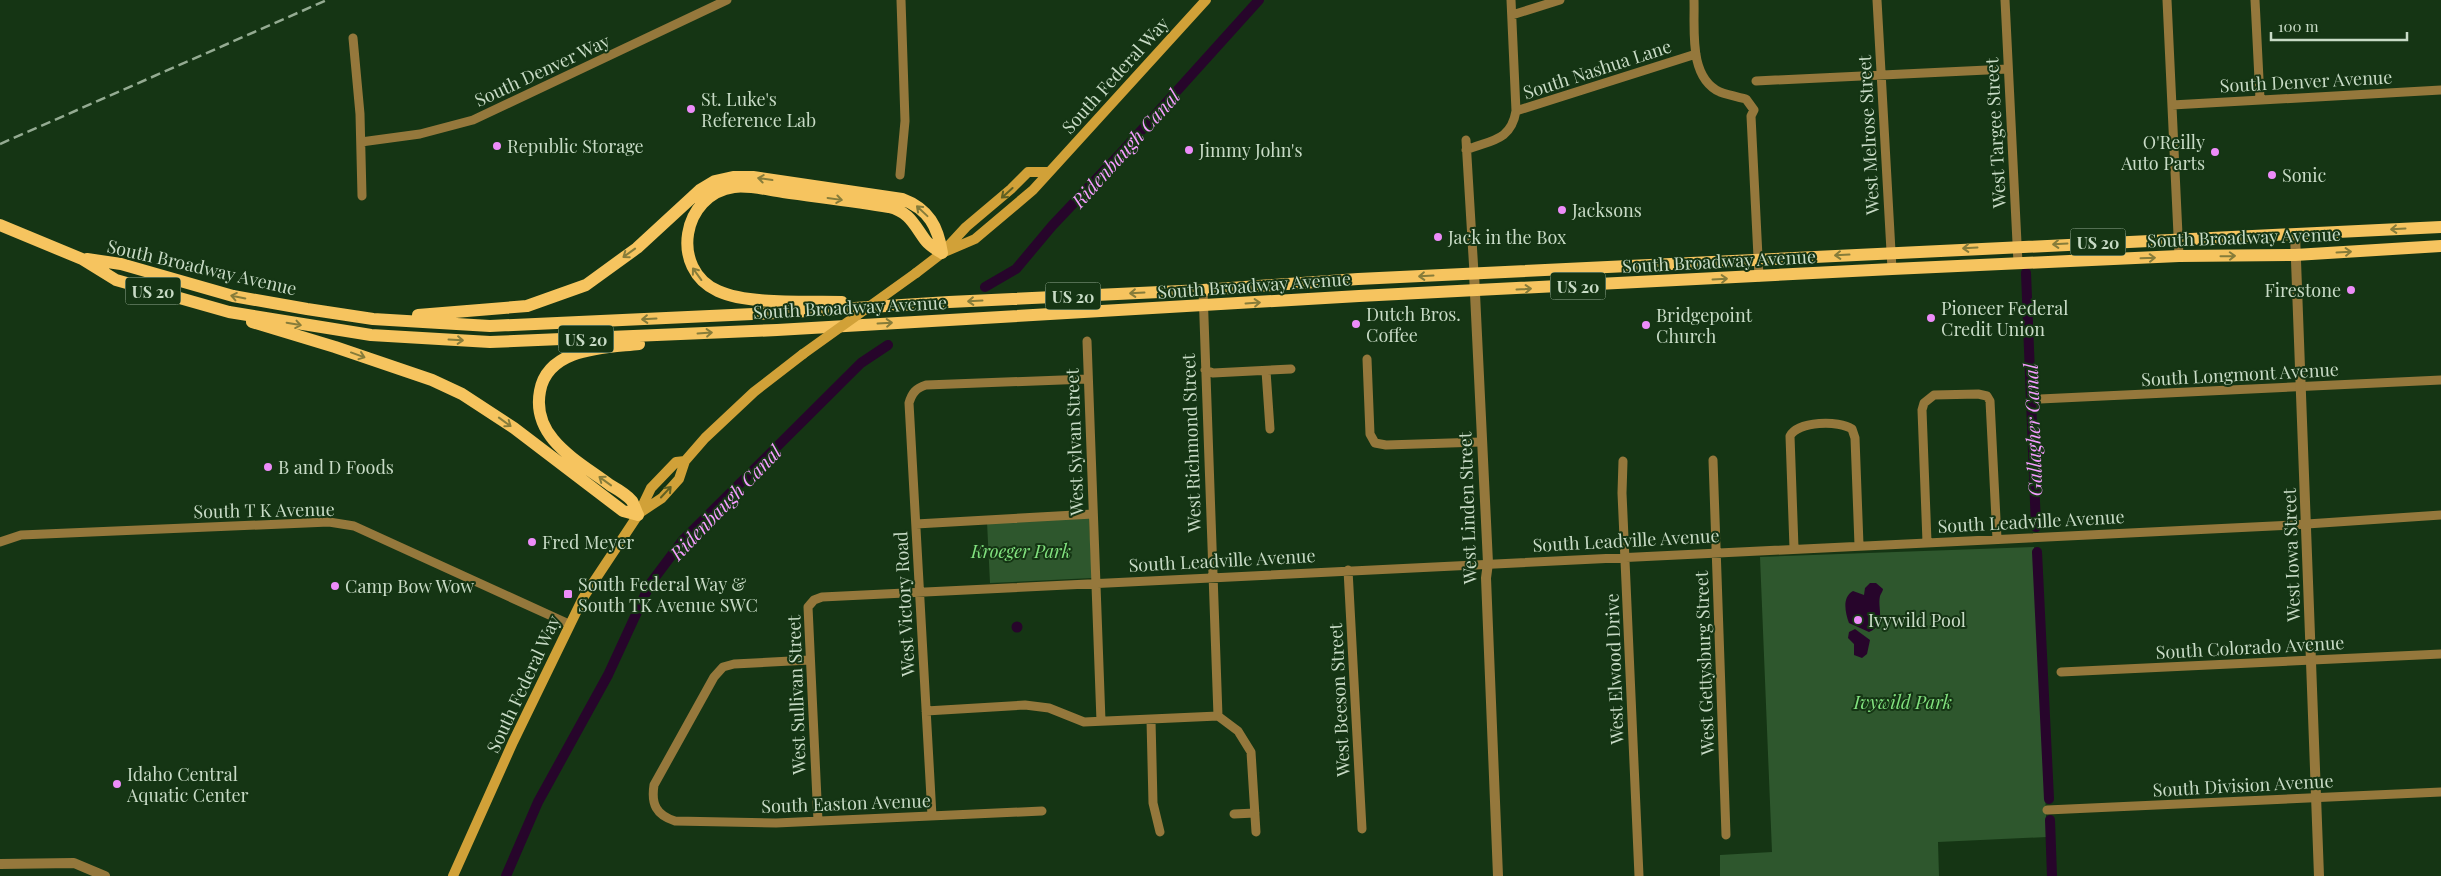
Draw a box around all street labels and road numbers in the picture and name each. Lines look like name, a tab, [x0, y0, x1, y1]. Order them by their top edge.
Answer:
street label: South Federal Way	[1056, 11, 1174, 139]
street label: South Denver Way	[470, 28, 614, 112]
street label: South Nashua Lane	[1520, 34, 1674, 104]
street label: West Melrose Street	[1852, 54, 1884, 216]
street label: West Targee Street	[1979, 57, 2011, 210]
street label: South Denver Avenue	[2219, 64, 2393, 98]
street label: South Broadway Avenue	[2147, 222, 2341, 252]
road number: US 20	[2070, 228, 2126, 256]
street label: South Broadway Avenue	[105, 233, 299, 301]
street label: South Broadway Avenue	[1621, 244, 1817, 278]
street label: South Broadway Avenue	[1156, 266, 1352, 304]
road number: US 20	[1550, 272, 1606, 300]
road number: US 20	[126, 278, 180, 304]
road number: US 20	[1046, 282, 1100, 310]
street label: South Broadway Avenue	[752, 290, 948, 324]
road number: US 20	[558, 326, 614, 352]
street label: West Richmond Street	[1176, 353, 1206, 534]
street label: South Longmont Avenue	[2141, 357, 2339, 391]
street label: West Sylvan Street	[1059, 367, 1089, 517]
street label: West Linden Street	[1452, 431, 1482, 586]
street label: West Iowa Street	[2277, 487, 2305, 623]
street label: South T K Avenue	[193, 497, 335, 523]
street label: South Leadville Avenue	[1937, 504, 2125, 538]
street label: South Leadville Avenue	[1532, 523, 1720, 557]
street label: West Victory Road	[888, 530, 920, 678]
street label: South Leadville Avenue	[1128, 543, 1316, 577]
street label: West Gettysburg Street	[1689, 570, 1719, 757]
street label: West Elwood Drive	[1599, 593, 1629, 746]
street label: South Federal Way	[481, 611, 565, 757]
street label: West Sullivan Street	[781, 614, 811, 776]
street label: West Beeson Street	[1323, 622, 1355, 778]
street label: South Colorado Avenue	[2155, 630, 2345, 664]
street label: South Division Avenue	[2152, 768, 2334, 802]
street label: South Easton Avenue	[761, 788, 931, 818]

